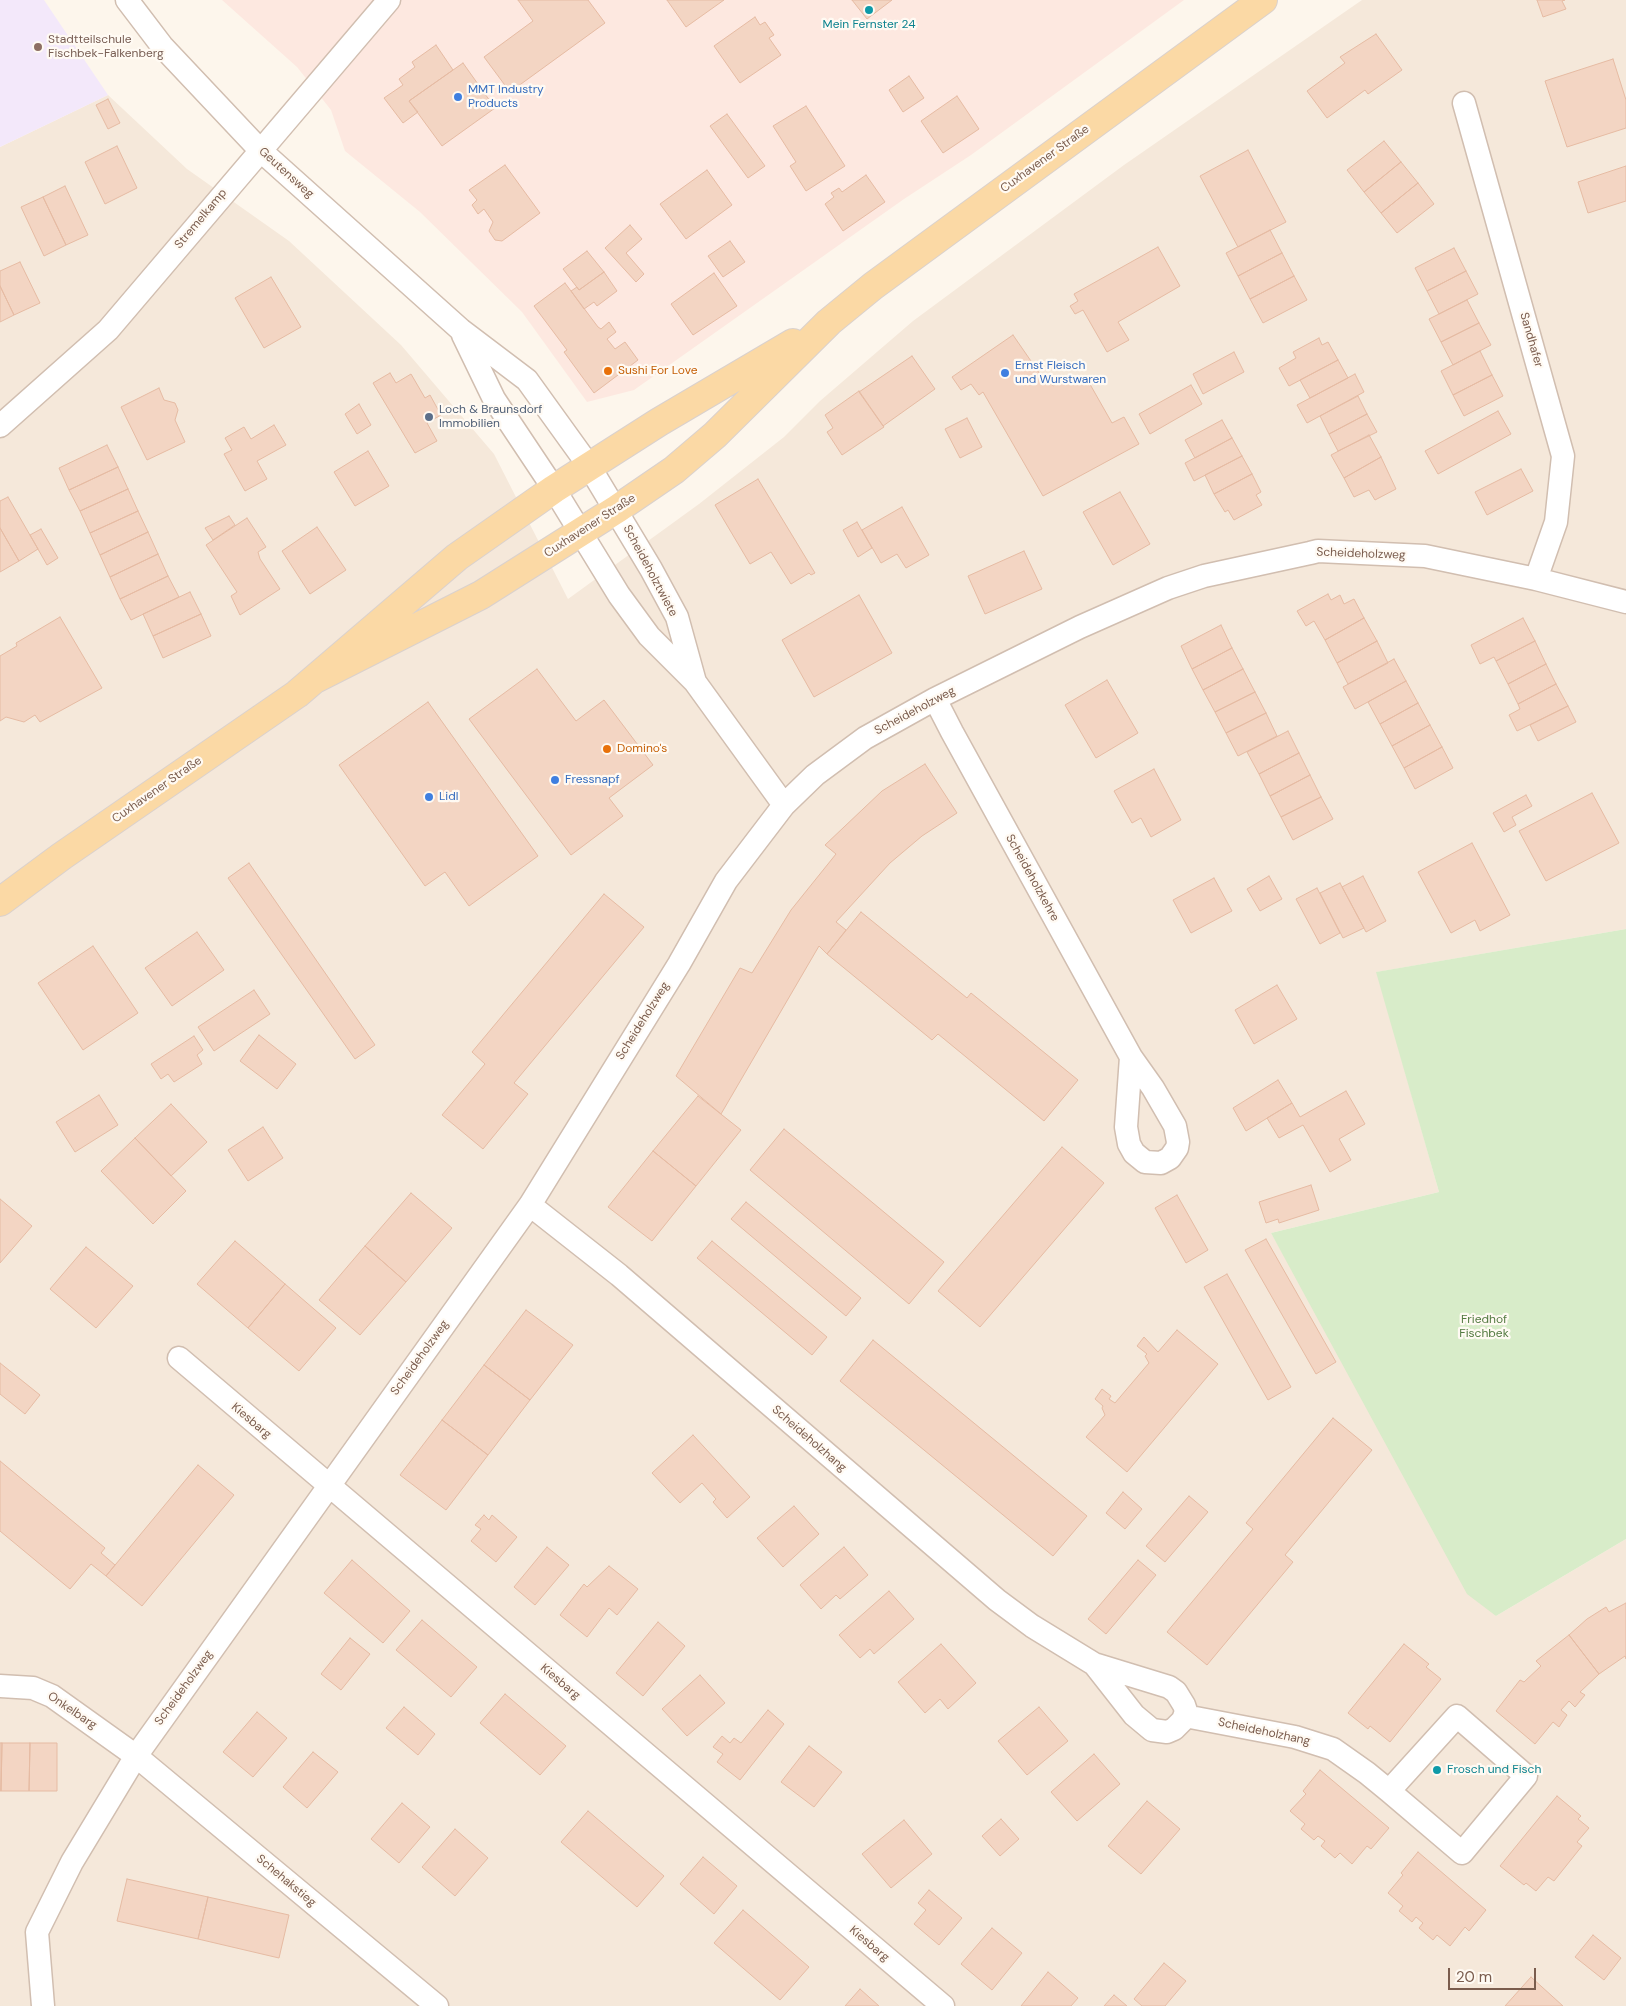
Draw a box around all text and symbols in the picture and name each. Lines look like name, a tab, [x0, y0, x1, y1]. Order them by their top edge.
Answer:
marker: Mein Fernster 24	[863, 4, 875, 16]
place label: Mein Fernster 24	[823, 18, 915, 32]
place label: Stadtteilschule Fischbek-Falkenberg	[48, 33, 164, 61]
marker: Stadtteilschule Fischbek-Falkenberg	[32, 41, 44, 53]
place label: MMT Industry Products	[468, 83, 544, 111]
marker: MMT Industry Products	[452, 91, 464, 103]
street label: Cuxhavener Straße	[998, 122, 1092, 196]
street label: Geutensweg	[255, 144, 317, 202]
street label: Stremelkamp	[172, 186, 230, 252]
street label: Sandhafer	[1516, 311, 1546, 369]
place label: Ernst Fleisch und Wurstwaren	[1015, 359, 1106, 387]
place label: Sushi For Love	[618, 364, 697, 378]
marker: Sushi For Love	[602, 365, 614, 377]
marker: Ernst Fleisch und Wurstwaren	[999, 367, 1011, 379]
place label: Loch & Braunsdorf Immobilien	[439, 403, 542, 431]
marker: Loch & Braunsdorf Immobilien	[423, 411, 435, 423]
street label: Cuxhavener Straße	[542, 491, 638, 561]
street label: Scheideholztwiete	[620, 523, 680, 619]
street label: Scheideholzweg	[1316, 545, 1406, 563]
street label: Scheideholzweg	[872, 684, 958, 738]
place label: Domino's	[617, 742, 667, 756]
marker: Domino's	[601, 743, 613, 755]
street label: Cuxhavener Straße	[109, 754, 205, 826]
place label: Fressnapf	[565, 773, 620, 787]
marker: Fressnapf	[549, 774, 561, 786]
place label: Lidl	[439, 790, 458, 804]
marker: Lidl	[423, 791, 435, 803]
street label: Scheideholzkehre	[1002, 832, 1062, 924]
street label: Scheideholzweg	[613, 979, 673, 1063]
park label: Friedhof Fischbek	[1459, 1313, 1509, 1341]
street label: Scheideholzweg	[388, 1318, 452, 1398]
street label: Kiesbarg	[228, 1400, 274, 1442]
street label: Scheideholzhang	[769, 1403, 849, 1475]
street label: Scheideholzweg	[152, 1648, 216, 1728]
street label: Kiesbarg	[537, 1661, 583, 1703]
street label: Onkelbarg	[45, 1689, 99, 1733]
street label: Scheideholzhang	[1217, 1715, 1311, 1749]
place label: Frosch und Fisch	[1447, 1763, 1541, 1777]
marker: Frosch und Fisch	[1431, 1764, 1443, 1776]
street label: Schehakstieg	[253, 1852, 319, 1910]
street label: Kiesbarg	[846, 1923, 892, 1965]
scale bar	[1451, 1958, 1538, 1990]
text: 20 m	[1456, 1967, 1492, 1987]

